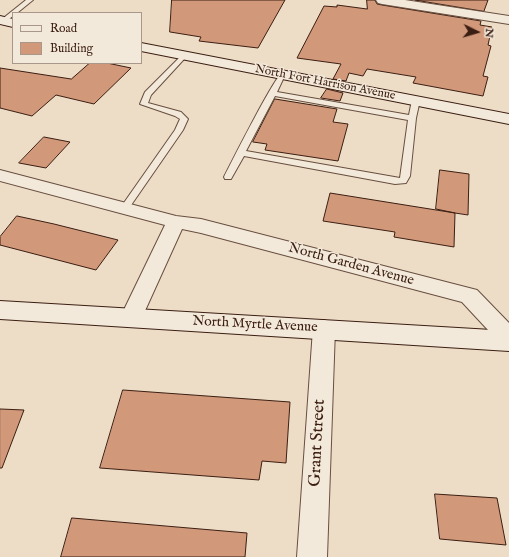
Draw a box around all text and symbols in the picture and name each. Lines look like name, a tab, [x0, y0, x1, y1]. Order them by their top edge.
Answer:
legend	[12, 12, 142, 64]
north arrow	[457, 12, 497, 52]
text: Road	[50, 21, 77, 36]
text: N	[482, 28, 496, 38]
text: Building	[50, 41, 93, 56]
street label: North Fort Harrison Avenue	[253, 62, 397, 104]
street label: North Garden Avenue	[286, 240, 416, 290]
street label: North Myrtle Avenue	[192, 313, 318, 337]
street label: Grant Street	[306, 399, 330, 487]

